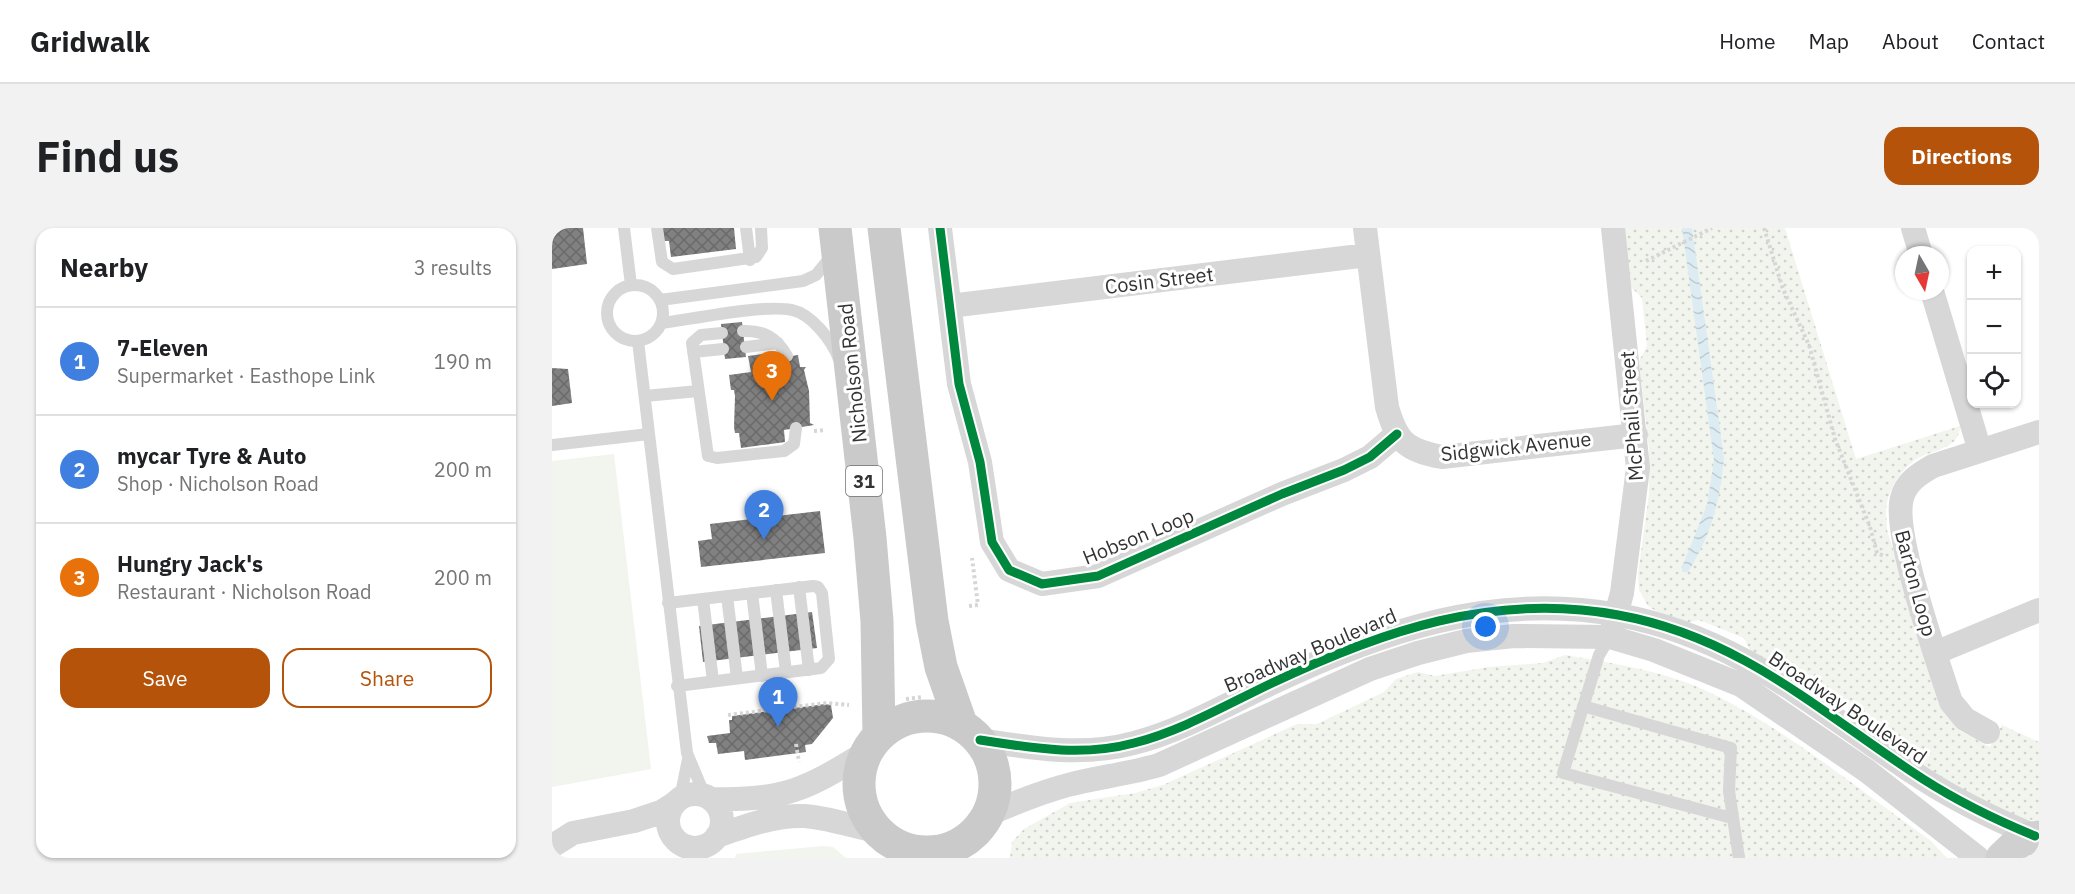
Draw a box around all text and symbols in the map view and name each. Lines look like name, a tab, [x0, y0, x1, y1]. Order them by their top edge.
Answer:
text: Gridwalk	[30, 23, 150, 60]
text: Home	[1719, 27, 1776, 55]
text: Map	[1809, 27, 1849, 55]
text: About	[1882, 27, 1939, 55]
text: Contact	[1972, 27, 2045, 55]
button: Directions	[1884, 127, 2039, 185]
text: Find us	[36, 129, 179, 184]
north arrow	[1895, 246, 1949, 300]
map controls	[1967, 246, 2021, 408]
button: +	[1967, 246, 2021, 300]
text: Nearby	[60, 250, 148, 284]
text: 3 results	[414, 254, 492, 281]
street label: Cosin Street	[1103, 260, 1215, 300]
button: −	[1967, 300, 2021, 354]
street label: Nicholson Road	[831, 302, 873, 444]
text: 7-Eleven	[117, 333, 208, 362]
text: 1	[74, 348, 86, 375]
text: 190 m	[434, 348, 492, 375]
street label: McPhail Street	[1613, 350, 1649, 482]
pin: 3	[752, 352, 792, 401]
button: locate	[1967, 354, 2021, 408]
text: Supermarket · Easthope Link	[117, 362, 375, 389]
street label: Sidgwick Avenue	[1439, 425, 1593, 467]
text: mycar Tyre & Auto	[117, 441, 306, 470]
text: 2	[74, 456, 86, 483]
text: 200 m	[434, 456, 492, 483]
road number: 31	[846, 466, 882, 496]
text: Shop · Nicholson Road	[117, 470, 319, 497]
pin: 2	[744, 490, 784, 540]
street label: Hobson Loop	[1078, 501, 1198, 571]
street label: Barton Loop	[1889, 527, 1943, 639]
text: Hungry Jack's	[117, 549, 263, 578]
text: 3	[74, 564, 86, 591]
text: 200 m	[434, 564, 492, 591]
text: Restaurant · Nicholson Road	[117, 578, 372, 605]
street label: Broadway Boulevard	[1219, 601, 1401, 699]
your location	[1471, 612, 1500, 641]
street label: Broadway Boulevard	[1764, 644, 1932, 770]
button: Save	[60, 648, 270, 708]
button: Share	[282, 648, 492, 708]
pin: 1	[758, 678, 798, 727]

